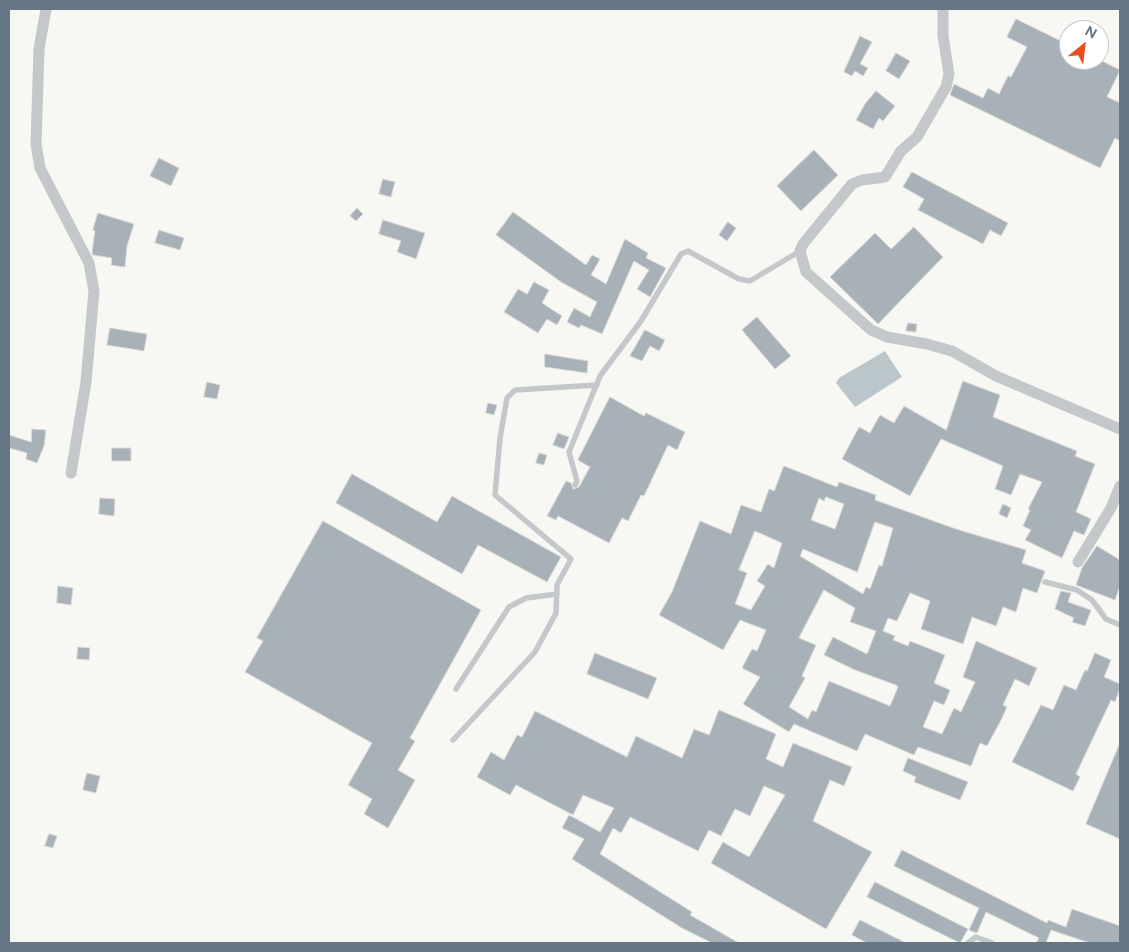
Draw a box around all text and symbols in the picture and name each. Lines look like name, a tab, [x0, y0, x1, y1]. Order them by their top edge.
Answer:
north arrow	[1059, 20, 1109, 70]
text: N	[1082, 22, 1100, 42]

